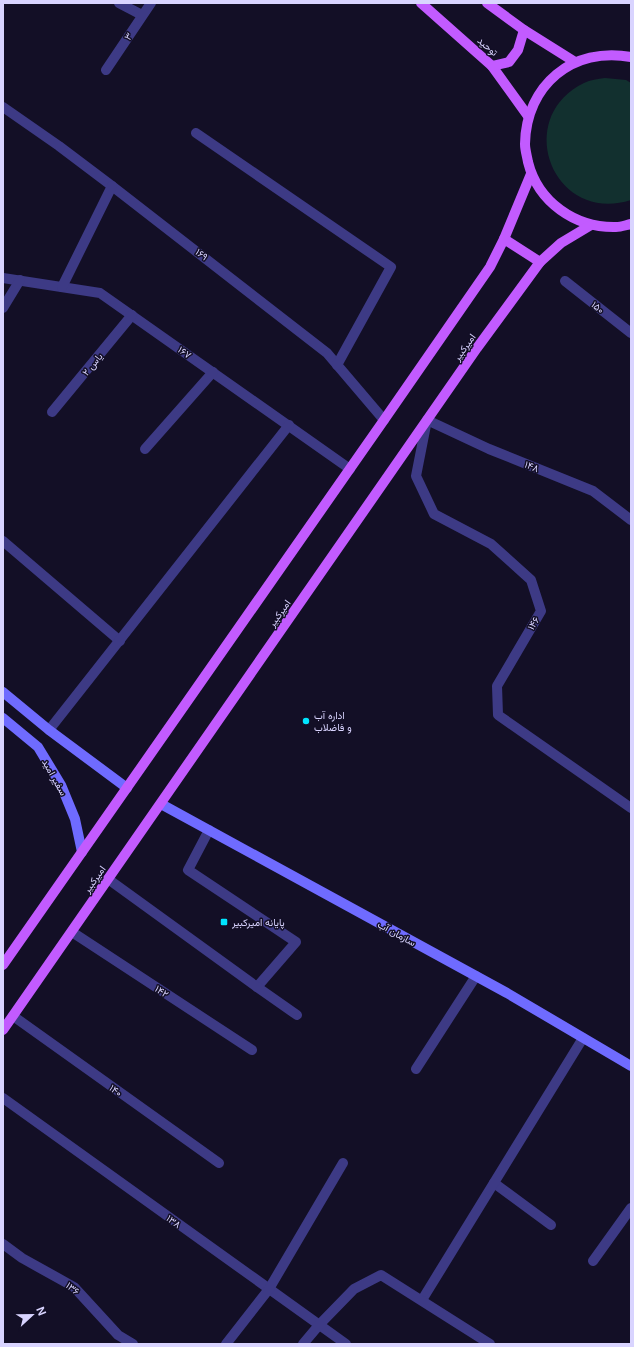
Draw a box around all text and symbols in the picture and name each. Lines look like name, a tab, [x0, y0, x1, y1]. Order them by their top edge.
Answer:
street label: ۳	[121, 30, 135, 42]
street label: توحید	[475, 34, 501, 59]
street label: ۱۶۹	[193, 245, 211, 263]
street label: ۱۵۰	[589, 298, 607, 316]
street label: امیرکبیر	[450, 331, 478, 364]
street label: ۱۶۷	[176, 343, 194, 361]
street label: یاس ۲	[79, 350, 105, 378]
street label: ۱۴۸	[523, 458, 541, 474]
street label: امیرکبیر	[265, 597, 293, 630]
street label: ۱۴۶	[524, 614, 542, 632]
place label: اداره آب و فاضلاب	[314, 709, 352, 734]
marker: اداره آب و فاضلاب	[301, 716, 311, 726]
street label: سفیر امید	[39, 757, 70, 798]
street label: امیرکبیر	[80, 863, 108, 896]
place label: پایانه امیرکبیر	[231, 916, 285, 930]
marker: پایانه امیرکبیر	[219, 917, 229, 927]
street label: سازمان آب	[375, 918, 418, 949]
street label: ۱۴۲	[153, 982, 171, 1000]
street label: ۱۴۰	[107, 1081, 125, 1099]
street label: ۱۳۸	[164, 1212, 184, 1230]
street label: ۱۳۶	[64, 1279, 82, 1297]
north arrow	[12, 1295, 52, 1335]
text: N	[33, 1305, 49, 1318]

